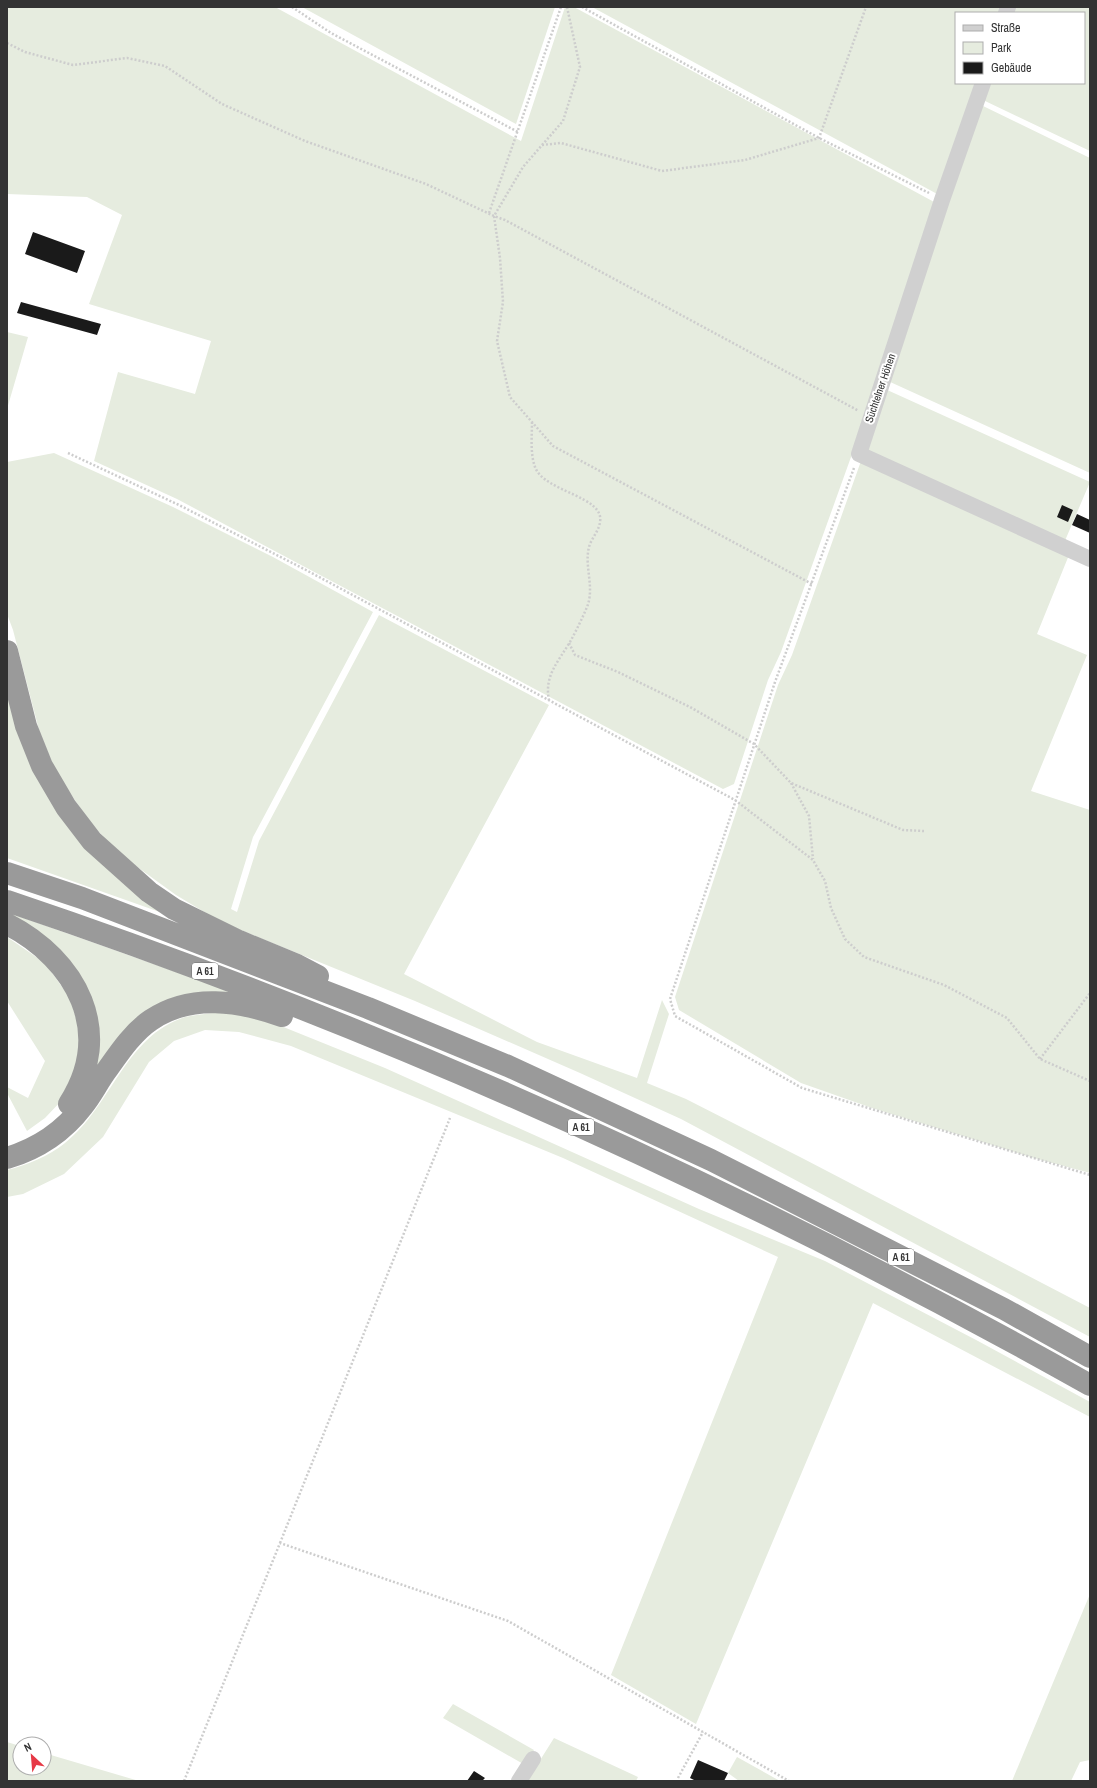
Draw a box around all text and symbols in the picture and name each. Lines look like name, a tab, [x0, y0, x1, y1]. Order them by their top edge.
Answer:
legend	[955, 12, 1085, 84]
text: Straße	[991, 20, 1021, 36]
text: Park	[991, 40, 1011, 56]
text: Gebäude	[991, 60, 1032, 76]
street label: Süchtelner Höhen	[862, 352, 898, 424]
road number: A 61	[192, 963, 218, 979]
road number: A 61	[568, 1119, 594, 1135]
road number: A 61	[888, 1249, 914, 1265]
north arrow	[12, 1736, 52, 1776]
text: N	[22, 1739, 34, 1755]

